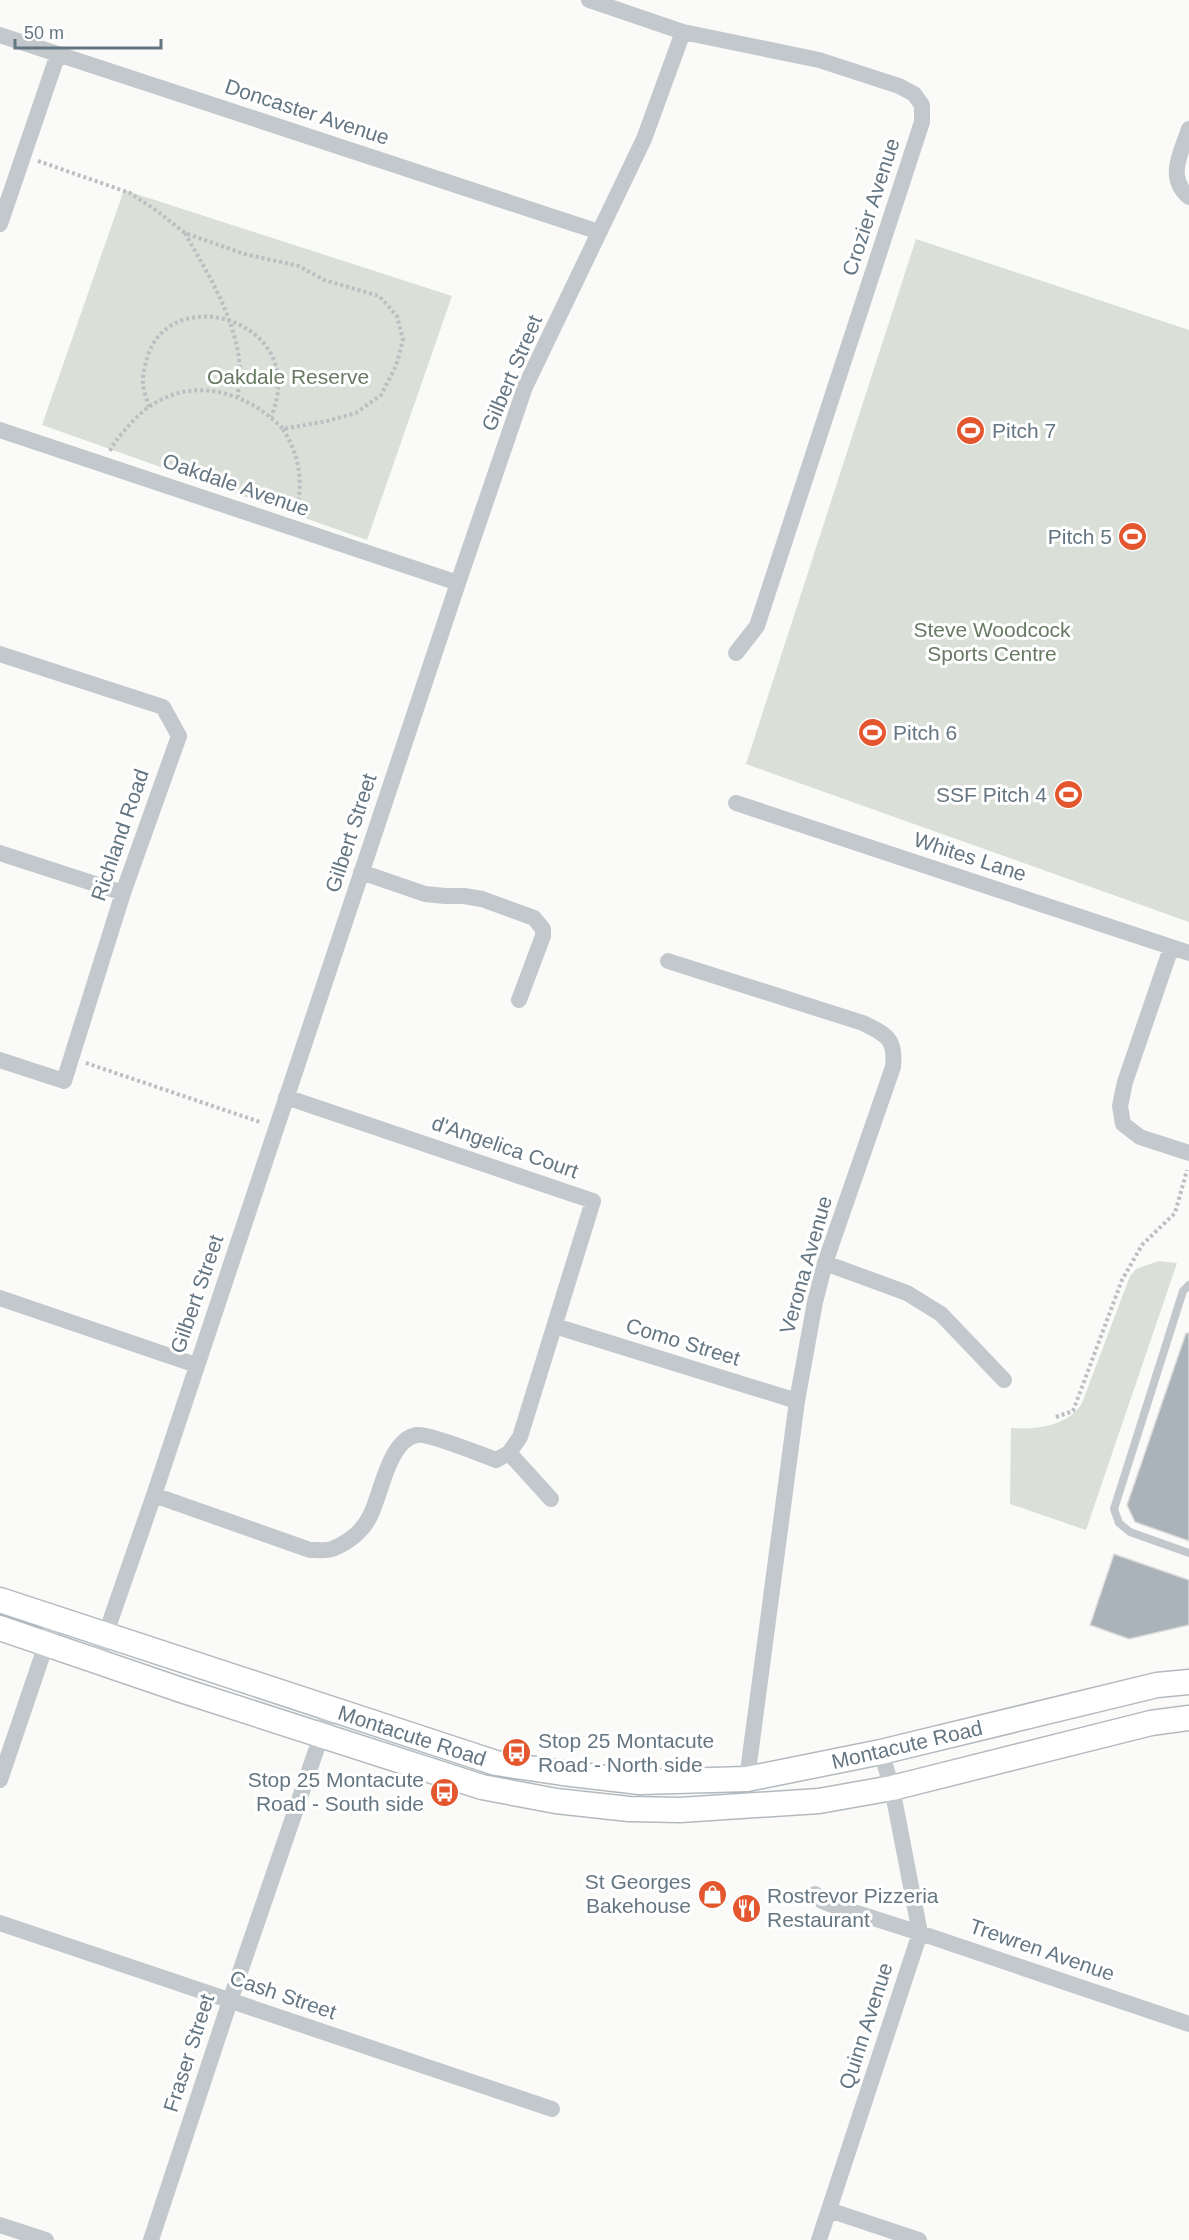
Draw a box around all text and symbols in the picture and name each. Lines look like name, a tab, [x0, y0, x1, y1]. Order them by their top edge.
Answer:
scale bar	[15, 12, 160, 50]
text: 50 m	[24, 23, 64, 43]
street label: Doncaster Avenue	[222, 74, 392, 149]
street label: Crozier Avenue	[837, 135, 904, 278]
street label: Gilbert Street	[477, 311, 546, 434]
park label: Oakdale Reserve	[207, 365, 369, 388]
sports icon: Pitch 7	[955, 415, 987, 447]
place label: Pitch 7	[992, 419, 1056, 442]
street label: Oakdale Avenue	[160, 449, 313, 520]
sports icon: Pitch 5	[1117, 521, 1149, 553]
place label: Pitch 5	[1048, 525, 1112, 548]
park label: Steve Woodcock Sports Centre	[913, 618, 1071, 665]
sports icon: Pitch 6	[856, 717, 888, 749]
place label: Pitch 6	[893, 721, 957, 744]
street label: Richland Road	[86, 766, 153, 904]
street label: Gilbert Street	[320, 770, 381, 895]
sports icon: SSF Pitch 4	[1052, 779, 1084, 811]
place label: SSF Pitch 4	[936, 783, 1047, 806]
street label: Whites Lane	[911, 828, 1029, 885]
street label: d'Angelica Court	[429, 1111, 582, 1182]
street label: Verona Avenue	[775, 1193, 836, 1336]
street label: Gilbert Street	[166, 1231, 228, 1356]
street label: Como Street	[623, 1313, 743, 1370]
street label: Montacute Road	[335, 1701, 489, 1770]
street label: Montacute Road	[829, 1716, 985, 1773]
place label: Stop 25 Montacute Road - North side	[538, 1729, 714, 1776]
bus stop icon: Stop 25 Montacute Road - North side	[501, 1737, 533, 1769]
place label: Stop 25 Montacute Road - South side	[248, 1768, 424, 1815]
bus stop icon: Stop 25 Montacute Road - South side	[429, 1776, 461, 1808]
place label: St Georges Bakehouse	[585, 1870, 691, 1917]
shop icon: St Georges Bakehouse	[696, 1878, 728, 1910]
place label: Rostrevor Pizzeria Restaurant	[767, 1884, 939, 1931]
restaurant icon: Rostrevor Pizzeria Restaurant	[730, 1892, 762, 1924]
street label: Trewren Avenue	[967, 1914, 1118, 1985]
street label: Quinn Avenue	[834, 1960, 897, 2092]
street label: Cash Street	[227, 1966, 339, 2024]
street label: Fraser Street	[159, 1991, 218, 2115]

